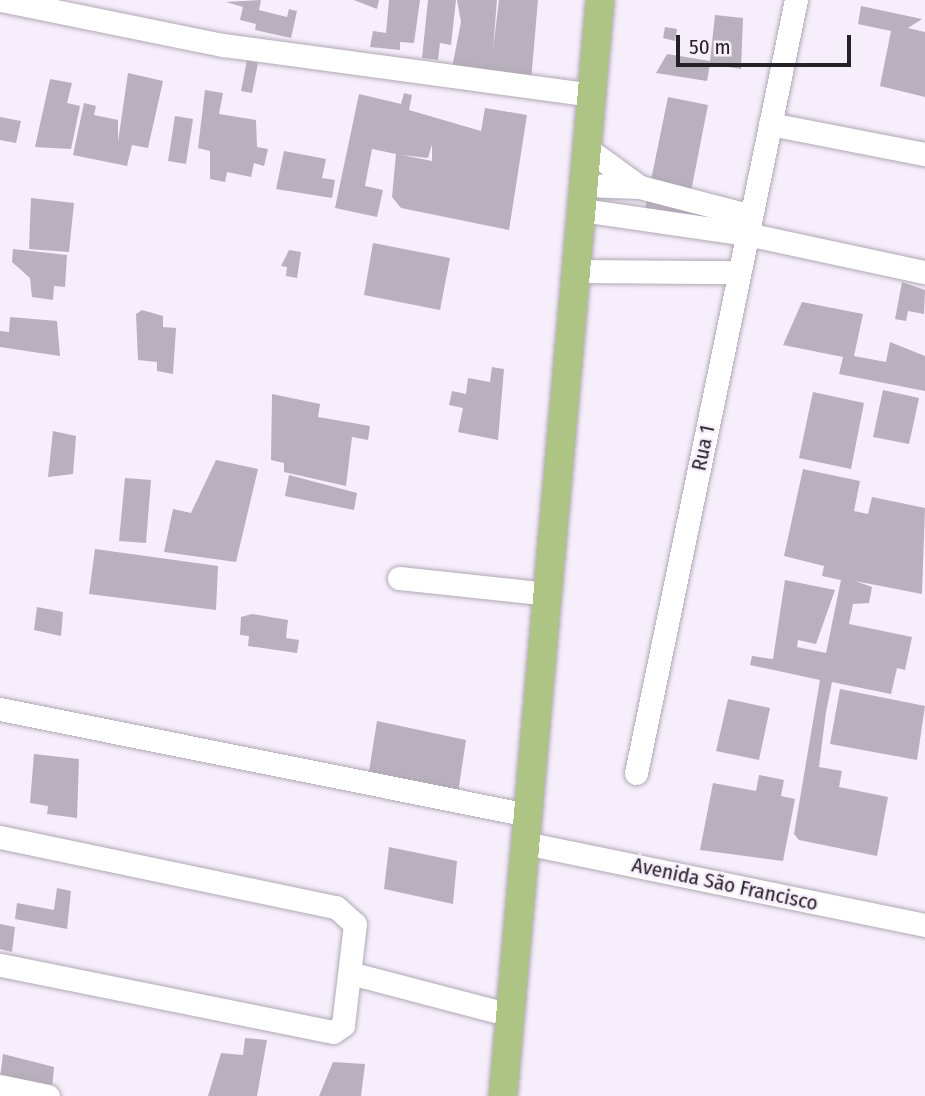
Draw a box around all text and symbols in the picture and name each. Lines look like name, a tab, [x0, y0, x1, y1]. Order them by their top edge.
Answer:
scale bar	[680, 21, 855, 65]
text: 50 m	[689, 34, 731, 60]
street label: Rua 1	[686, 423, 720, 473]
street label: Avenida São Francisco	[630, 852, 820, 916]

